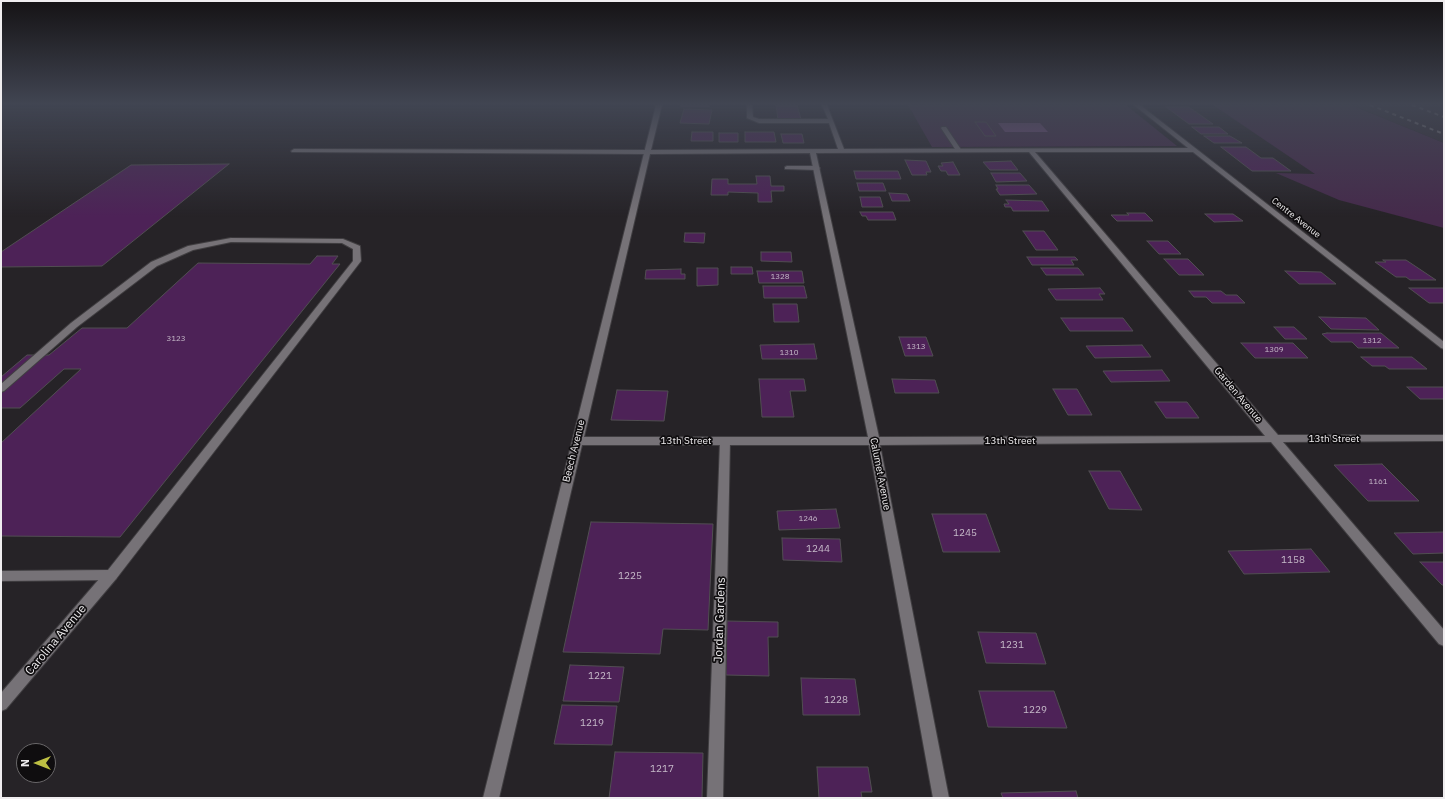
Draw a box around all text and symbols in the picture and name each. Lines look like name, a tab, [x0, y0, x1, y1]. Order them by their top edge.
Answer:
street label: Centre Avenue	[1269, 196, 1323, 240]
house number: 1328	[770, 272, 790, 282]
house number: 3123	[166, 334, 186, 344]
house number: 1312	[1362, 336, 1382, 346]
house number: 1313	[906, 342, 926, 352]
house number: 1309	[1264, 345, 1284, 355]
house number: 1310	[779, 348, 799, 358]
street label: Garden Avenue	[1211, 365, 1265, 425]
street label: Beech Avenue	[560, 419, 588, 483]
street label: 13th Street	[1309, 433, 1359, 445]
street label: 13th Street	[661, 435, 711, 447]
street label: 13th Street	[985, 435, 1035, 447]
street label: Calumet Avenue	[867, 437, 893, 511]
house number: 1161	[1368, 477, 1388, 487]
house number: 1246	[798, 514, 818, 524]
house number: 1245	[953, 527, 977, 539]
house number: 1244	[806, 543, 830, 555]
house number: 1158	[1281, 554, 1305, 566]
house number: 1225	[618, 570, 642, 582]
street label: Jordan Gardens	[711, 577, 729, 663]
street label: Carolina Avenue	[22, 602, 90, 678]
house number: 1231	[1000, 639, 1024, 651]
house number: 1221	[588, 670, 612, 682]
house number: 1228	[824, 694, 848, 706]
house number: 1229	[1023, 704, 1047, 716]
house number: 1219	[580, 717, 604, 729]
north arrow	[16, 743, 56, 783]
text: N	[18, 759, 32, 767]
house number: 1217	[650, 763, 674, 775]

